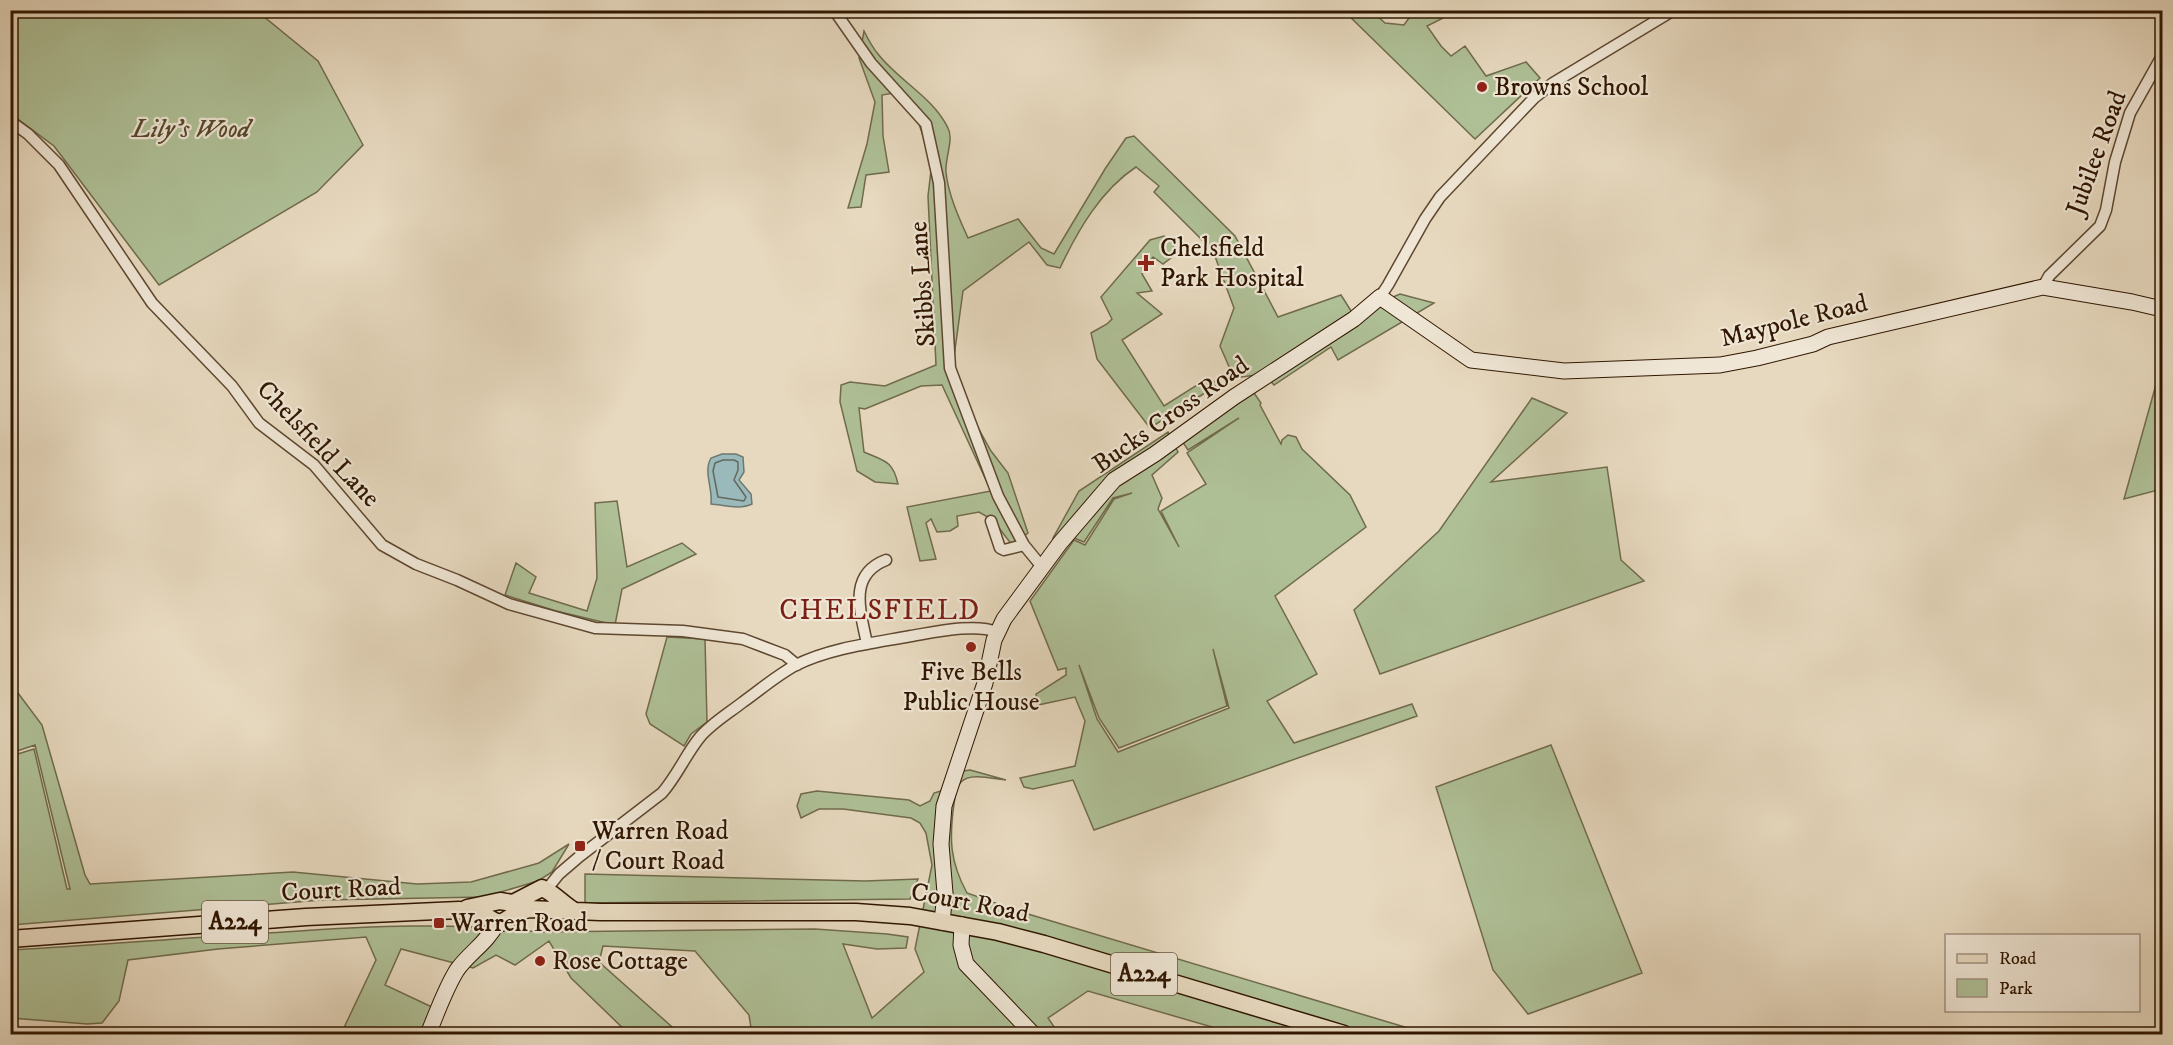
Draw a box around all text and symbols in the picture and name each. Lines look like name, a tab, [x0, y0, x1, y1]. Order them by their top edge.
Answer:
place label: Browns School	[1494, 71, 1649, 104]
marker: Browns School	[1475, 80, 1489, 94]
street label: Jubilee Road	[2059, 86, 2135, 222]
park label: Lily's Wood	[130, 113, 254, 146]
street label: Skibbs Lane	[902, 220, 944, 348]
place label: Chelsfield Park Hospital	[1160, 232, 1304, 295]
marker: Chelsfield Park Hospital	[1137, 254, 1155, 272]
street label: Maypole Road	[1717, 287, 1871, 355]
street label: Bucks Cross Road	[1086, 349, 1256, 481]
street label: Chelsfield Lane	[249, 374, 387, 514]
district label: CHELSFIELD	[779, 593, 981, 628]
marker: Five Bells Public House	[964, 640, 978, 654]
place label: Five Bells Public House	[902, 656, 1040, 719]
place label: Warren Road / Court Road	[591, 815, 728, 878]
marker: Warren Road / Court Road	[573, 839, 587, 853]
street label: Court Road	[280, 870, 402, 910]
street label: Court Road	[908, 875, 1032, 931]
road number: A224	[202, 901, 268, 943]
place label: Warren Road	[450, 907, 587, 940]
marker: Warren Road	[432, 916, 446, 930]
legend	[1945, 934, 2140, 1012]
place label: Rose Cottage	[552, 945, 688, 978]
text: Road	[1999, 948, 2036, 970]
road number: A224	[1111, 953, 1177, 995]
marker: Rose Cottage	[533, 954, 547, 968]
text: Park	[1999, 978, 2033, 1000]

